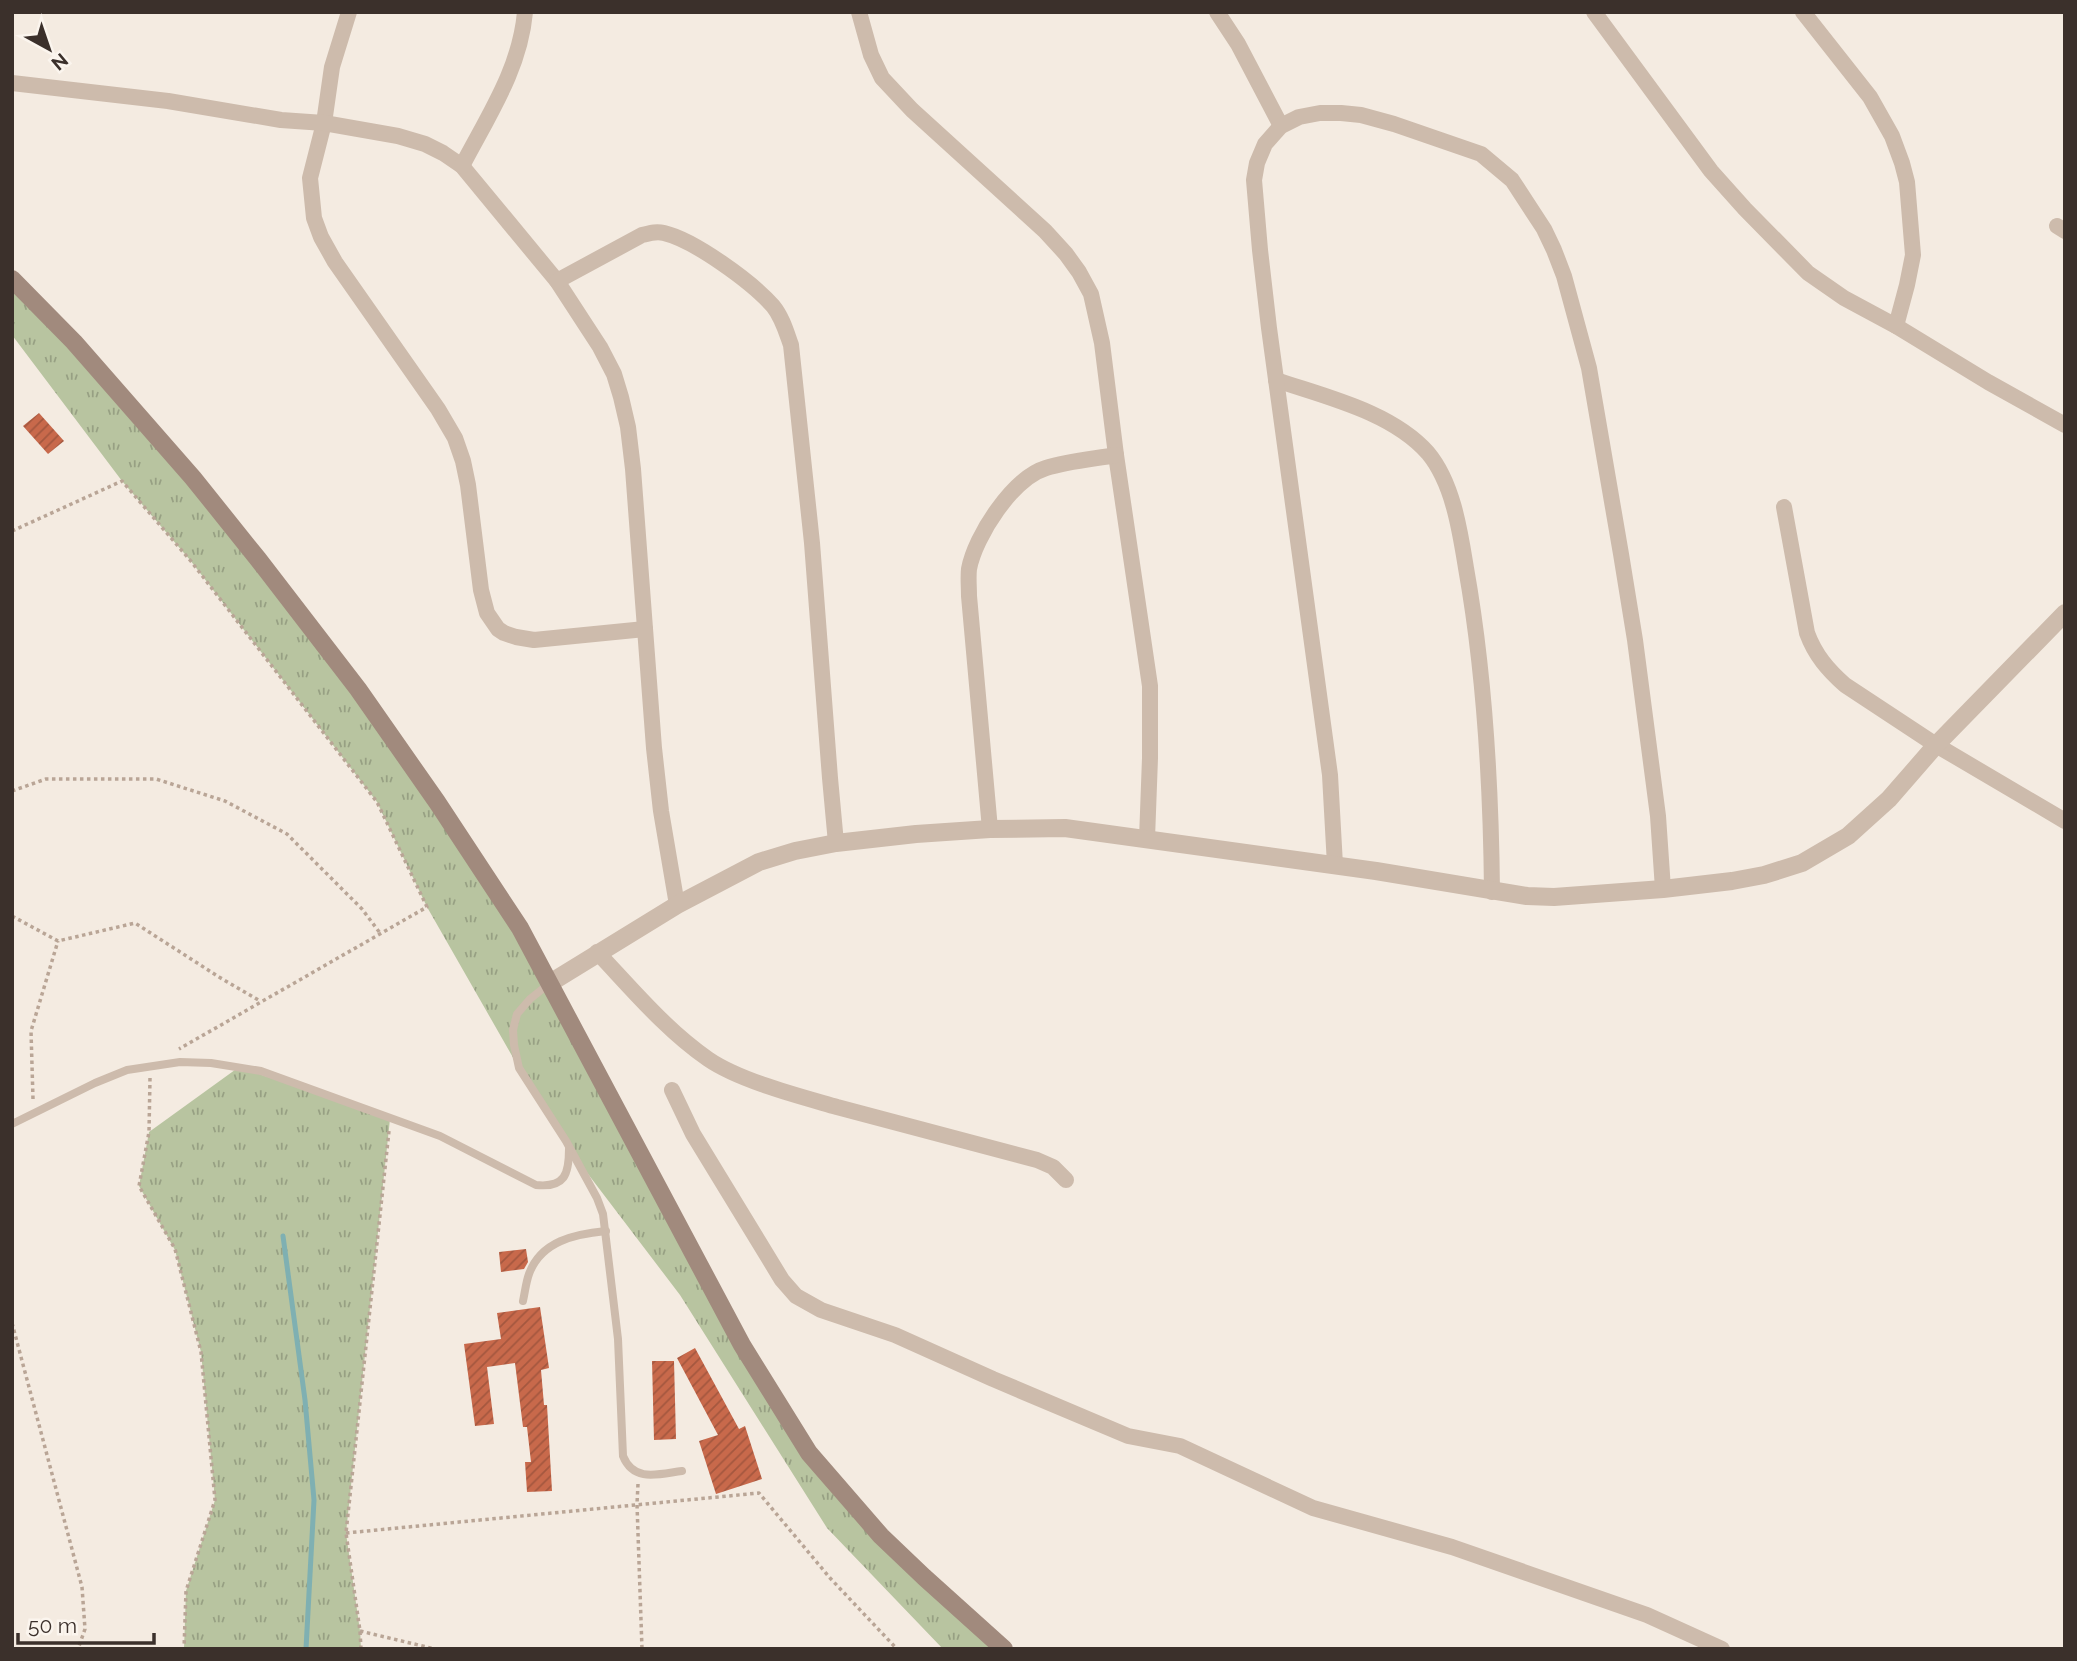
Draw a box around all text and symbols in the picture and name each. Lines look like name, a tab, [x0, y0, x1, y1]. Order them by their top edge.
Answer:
north arrow	[14, 14, 84, 84]
text: N	[47, 49, 73, 75]
scale bar	[18, 1602, 154, 1646]
text: 50 m	[28, 1613, 77, 1638]

